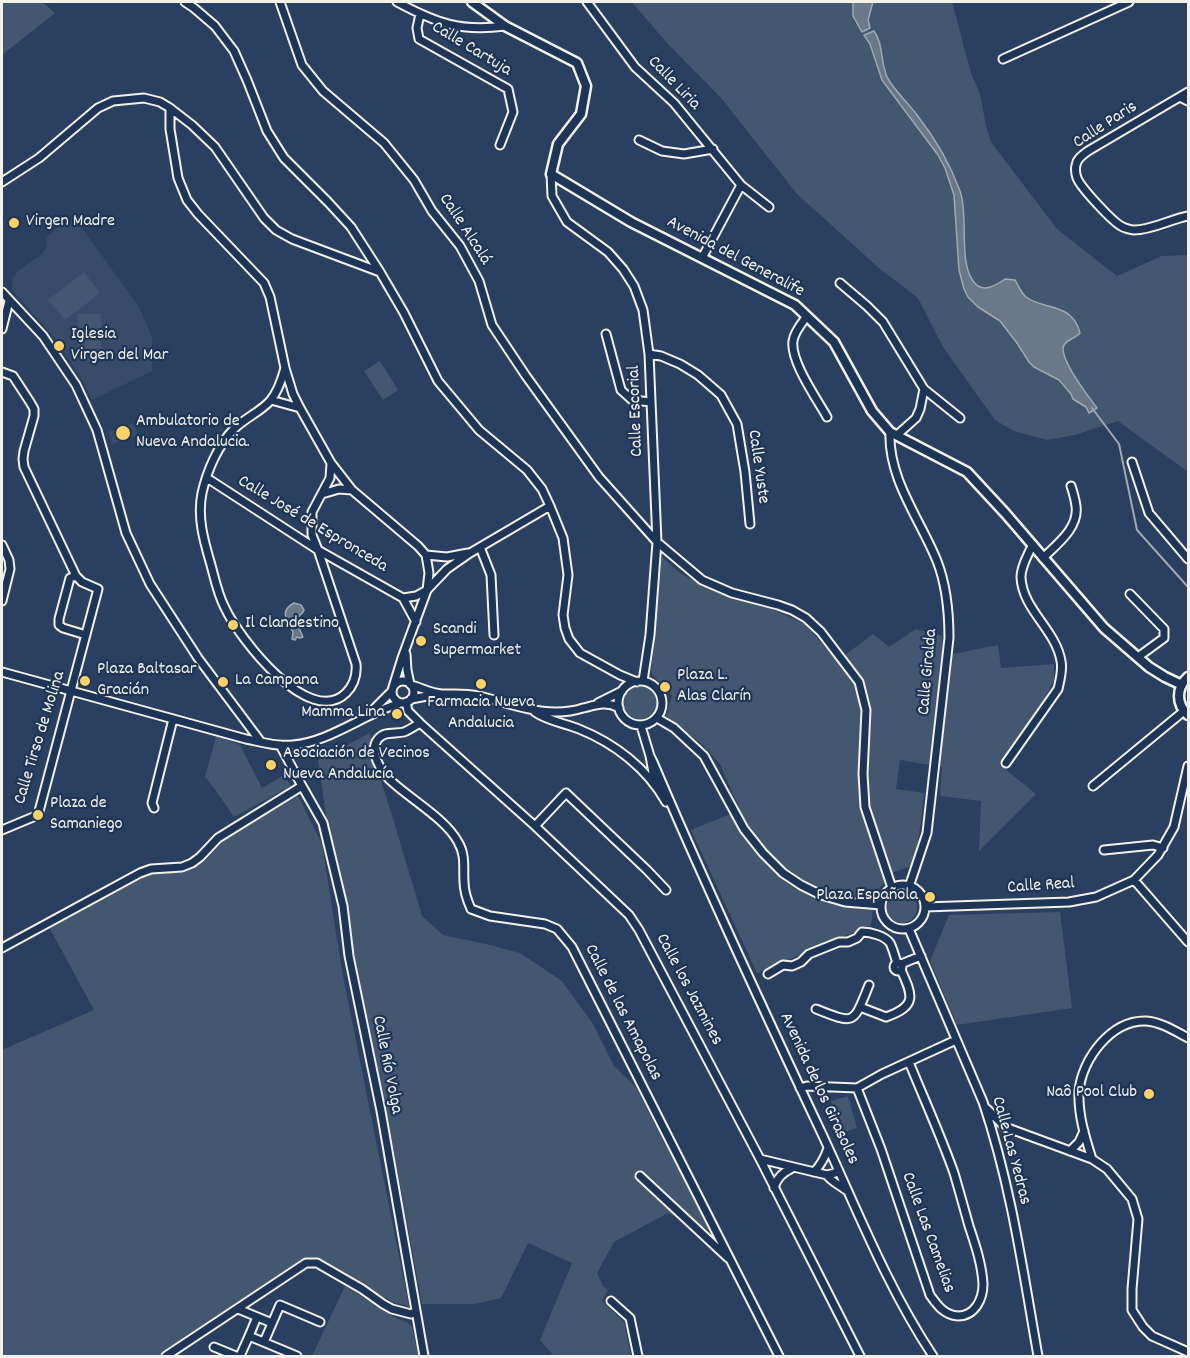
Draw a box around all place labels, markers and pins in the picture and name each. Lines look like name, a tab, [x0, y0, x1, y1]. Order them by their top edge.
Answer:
place label: Virgen Madre	[26, 212, 115, 234]
marker: Virgen Madre	[7, 216, 21, 230]
place label: Iglesia Virgen del Mar	[71, 325, 168, 368]
marker: Iglesia Virgen del Mar	[52, 339, 66, 353]
place label: Ambulatorio de Nueva Andalucia.	[136, 412, 250, 454]
marker: Ambulatorio de Nueva Andalucia.	[114, 424, 132, 442]
place label: Il Clandestino	[245, 614, 339, 636]
marker: Il Clandestino	[226, 618, 240, 632]
place label: Scandi Supermarket	[433, 620, 521, 662]
marker: Scandi Supermarket	[414, 634, 428, 648]
place label: Plaza Baltasar Gracián	[97, 660, 196, 702]
place label: Plaza L. Alas Clarín	[677, 666, 751, 708]
place label: La Campana	[235, 671, 318, 693]
marker: Plaza Baltasar Gracián	[78, 674, 92, 688]
marker: La Campana	[216, 675, 230, 689]
marker: Farmacia Nueva Andalucia	[474, 677, 488, 691]
marker: Plaza L. Alas Clarín	[658, 680, 672, 694]
place label: Farmacia Nueva Andalucia	[427, 693, 535, 736]
place label: Mamma Lina	[301, 703, 385, 725]
marker: Mamma Lina	[390, 707, 404, 721]
place label: Asociación de Vecinos Nueva Andalucía	[283, 744, 430, 786]
marker: Asociación de Vecinos Nueva Andalucía	[264, 758, 278, 772]
place label: Plaza de Samaniego	[50, 794, 123, 836]
marker: Plaza de Samaniego	[31, 808, 45, 822]
place label: Plaza Española	[816, 886, 918, 908]
marker: Plaza Española	[923, 890, 937, 904]
place label: Naô Pool Club	[1046, 1083, 1137, 1105]
marker: Naô Pool Club	[1142, 1087, 1156, 1101]

